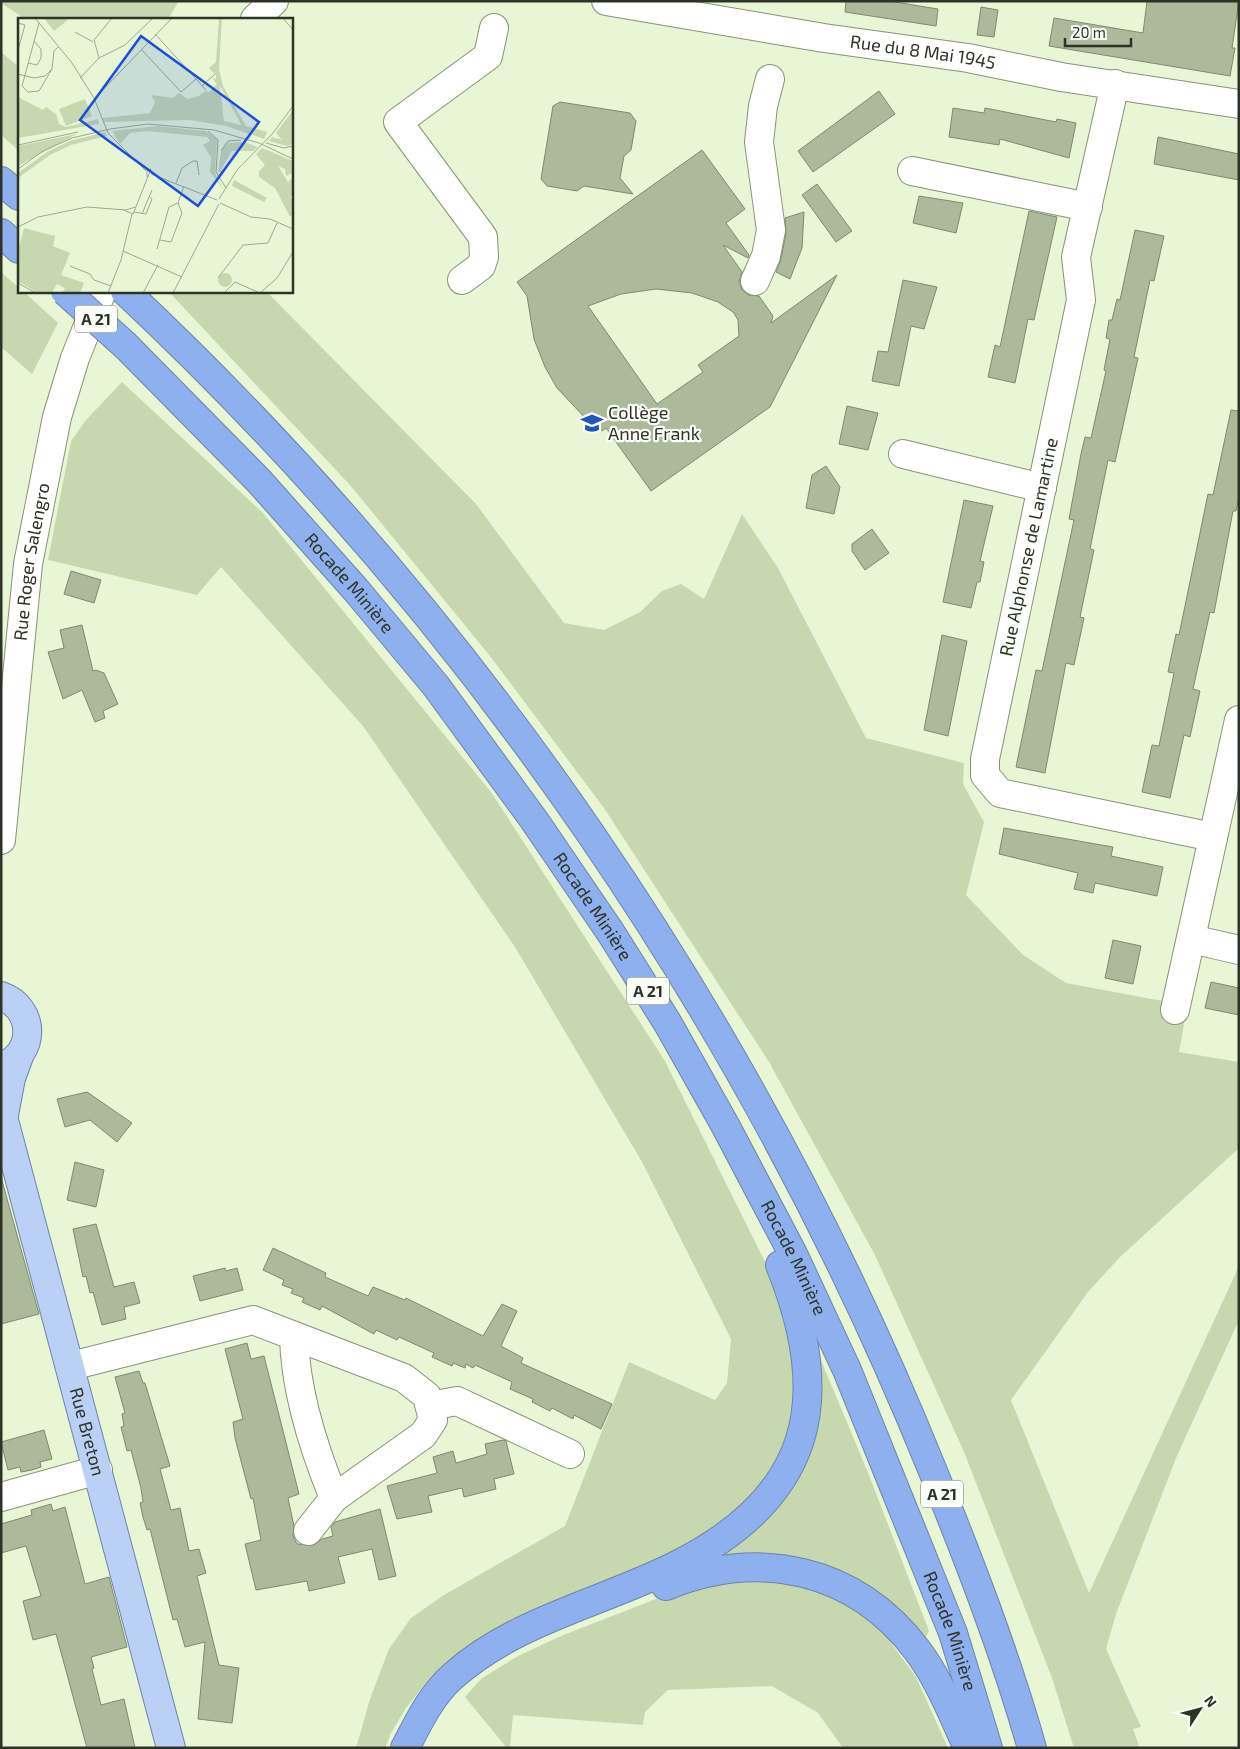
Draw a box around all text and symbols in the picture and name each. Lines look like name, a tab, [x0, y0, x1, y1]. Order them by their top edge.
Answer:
scale bar	[1065, 15, 1131, 47]
inset map	[18, 18, 292, 292]
text: 20 m	[1072, 23, 1106, 41]
street label: Rue du 8 Mai 1945	[849, 30, 998, 73]
road number: A 21	[75, 306, 117, 332]
place label: Collège Anne Frank	[608, 401, 700, 444]
school or university icon: Collège Anne Frank	[579, 410, 605, 436]
street label: Rue Alphonse de Lamartine	[994, 435, 1062, 658]
street label: Rue Roger Salengro	[9, 481, 54, 642]
street label: Rocade Minière	[301, 528, 399, 637]
street label: Rocade Minière	[549, 848, 637, 964]
road number: A 21	[627, 978, 669, 1004]
street label: Rocade Minière	[757, 1196, 832, 1318]
street label: Rue Breton	[66, 1385, 110, 1478]
road number: A 21	[921, 1480, 963, 1508]
street label: Rocade Minière	[919, 1568, 982, 1693]
north arrow	[1175, 1684, 1225, 1734]
text: N	[1201, 1692, 1221, 1710]

